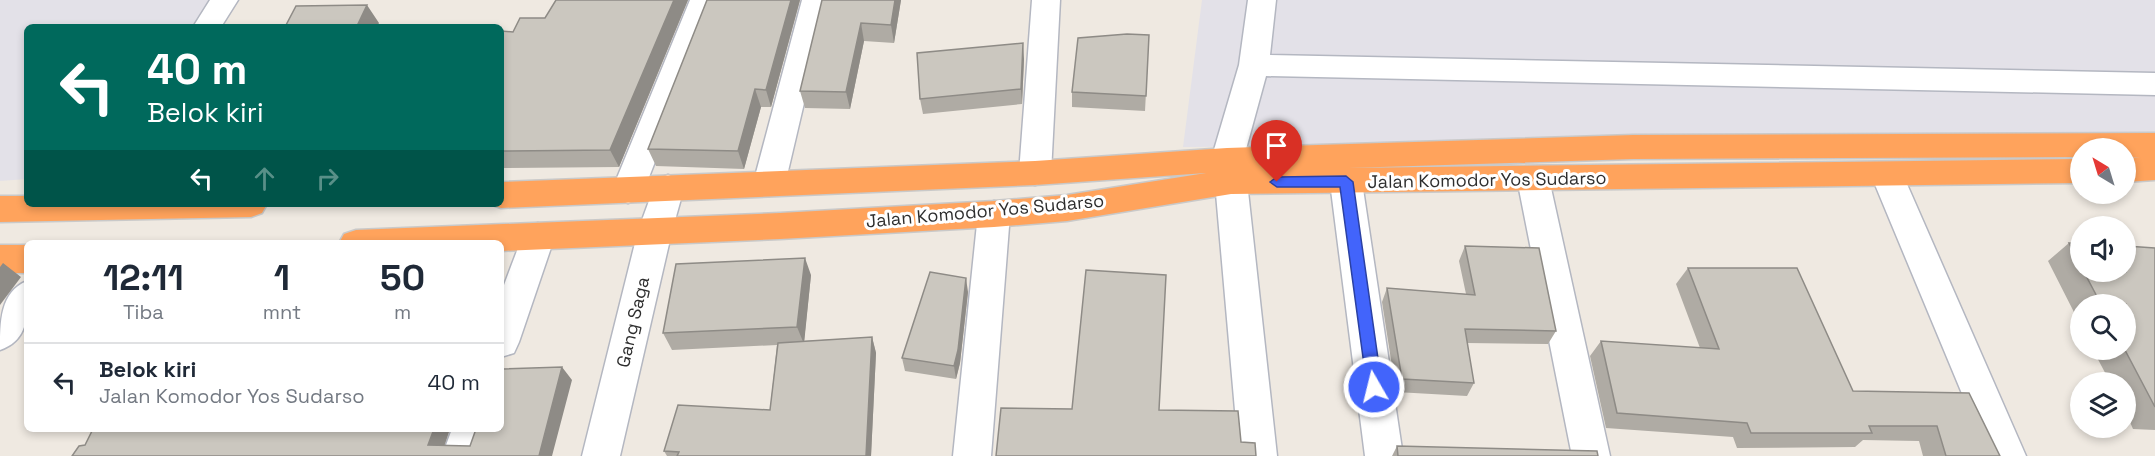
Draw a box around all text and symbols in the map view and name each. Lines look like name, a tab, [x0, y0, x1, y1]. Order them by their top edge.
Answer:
text: 40 m	[147, 43, 247, 96]
icon: left	[48, 48, 126, 126]
text: Belok kiri	[147, 95, 264, 130]
pin	[1251, 120, 1302, 182]
icon: arrive	[1260, 129, 1293, 162]
north arrow	[2070, 138, 2136, 204]
map controls	[2070, 138, 2136, 438]
icon: left	[185, 162, 218, 195]
icon: ahead	[248, 162, 281, 195]
icon: right	[311, 162, 344, 195]
street label: Jalan Komodor Yos Sudarso	[1367, 166, 1607, 193]
street label: Jalan Komodor Yos Sudarso	[865, 189, 1105, 232]
button: sound	[2070, 216, 2136, 282]
text: 12:11	[103, 255, 184, 301]
text: 1	[274, 255, 290, 301]
text: 50	[380, 255, 425, 301]
street label: Gang Saga	[611, 274, 654, 370]
button: search	[2070, 294, 2136, 360]
text: Tiba	[123, 299, 164, 325]
text: mnt	[263, 299, 301, 325]
text: m	[394, 299, 411, 325]
text: Belok kiri	[99, 355, 196, 383]
position arrow	[1342, 355, 1406, 419]
icon: left	[48, 366, 81, 399]
text: 40 m	[428, 368, 480, 396]
button: layers	[2070, 372, 2136, 438]
text: Jalan Komodor Yos Sudarso	[99, 383, 365, 409]

